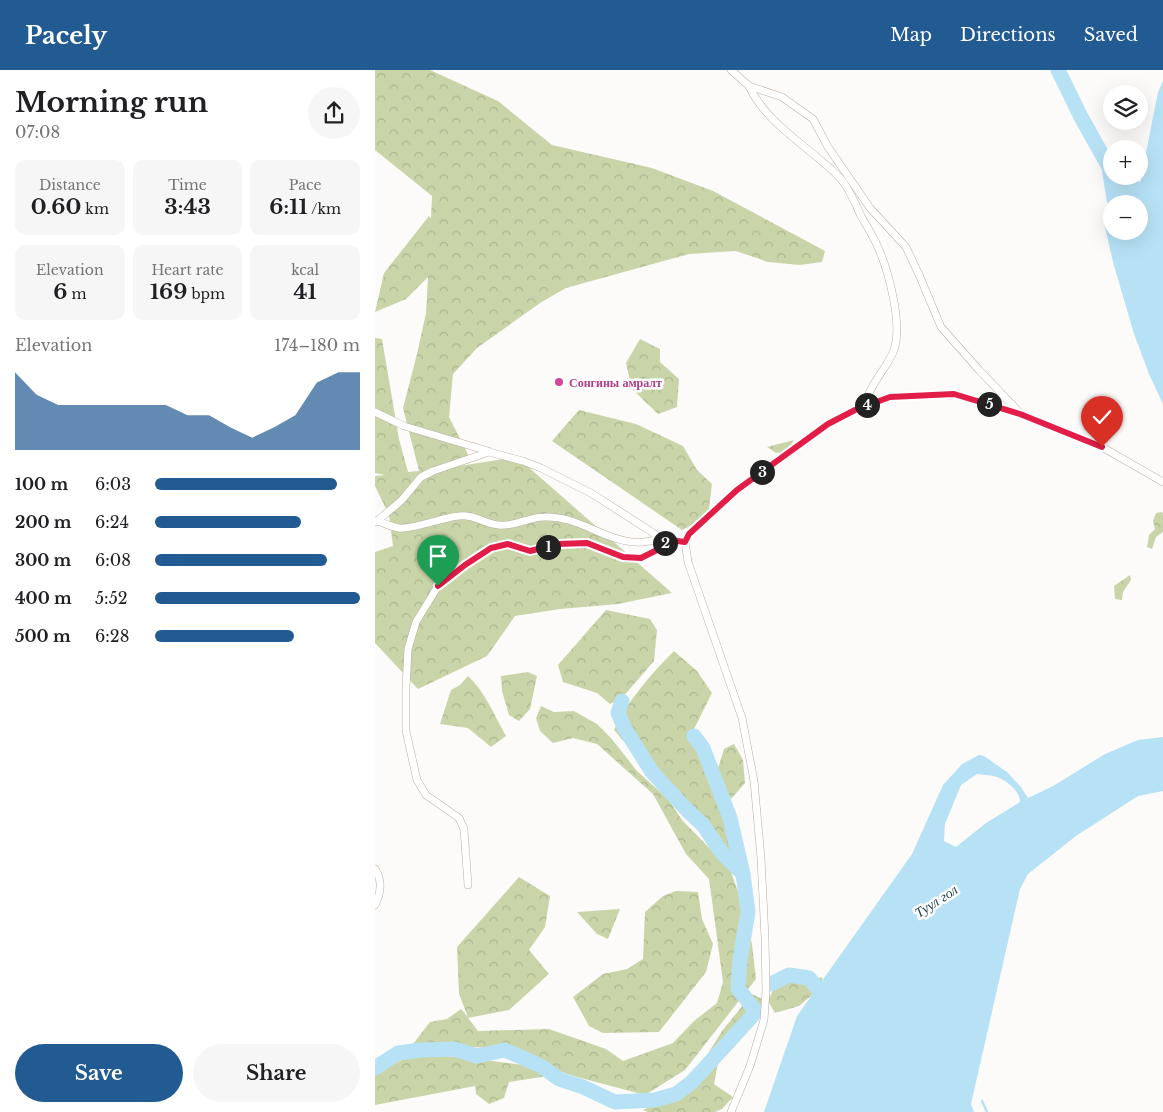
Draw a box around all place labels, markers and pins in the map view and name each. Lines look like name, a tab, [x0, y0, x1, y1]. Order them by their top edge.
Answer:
place label: Сонгины амралт	[569, 375, 662, 390]
marker: Сонгины амралт	[553, 376, 565, 388]
pin: 4	[855, 392, 879, 418]
pin: 5	[977, 392, 1001, 416]
pin	[1081, 396, 1123, 447]
pin: 3	[749, 460, 775, 484]
pin: 2	[653, 530, 677, 556]
pin: 1	[535, 534, 561, 560]
pin	[417, 535, 459, 586]

